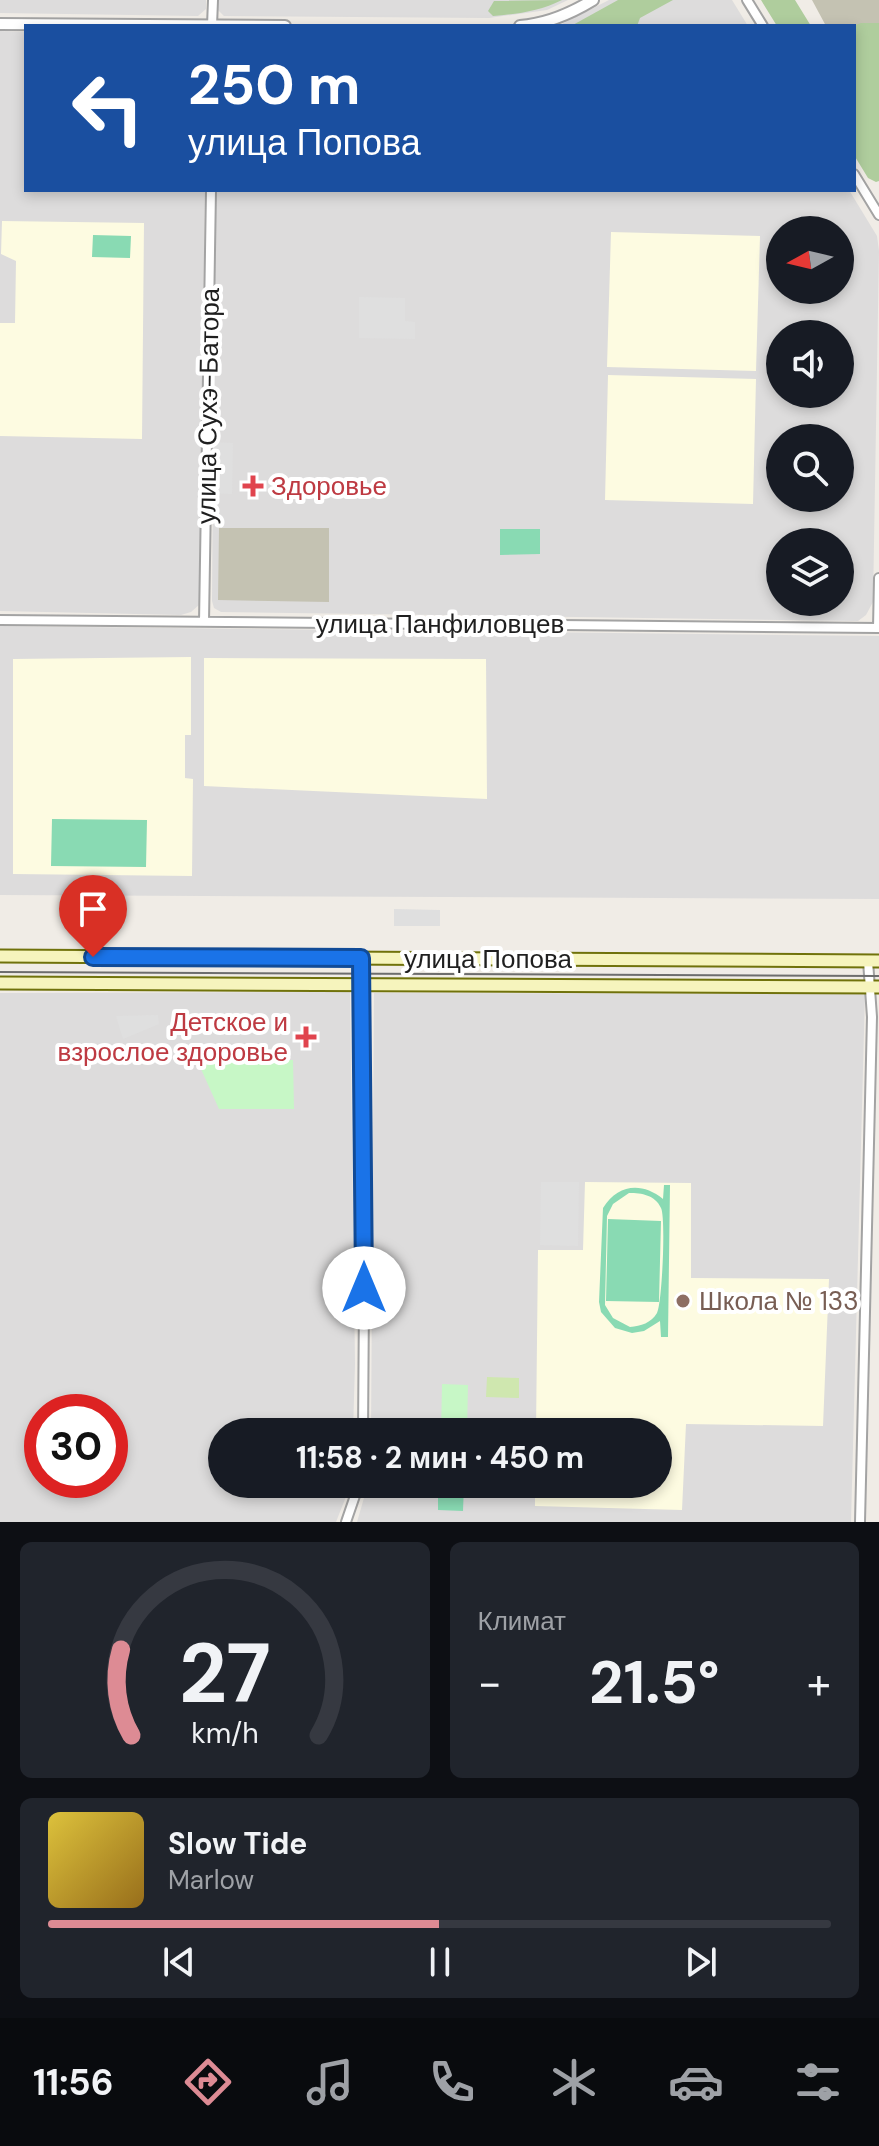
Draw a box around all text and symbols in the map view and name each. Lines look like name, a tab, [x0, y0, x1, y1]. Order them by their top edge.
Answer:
text: 250 m	[188, 48, 360, 121]
icon: left	[56, 56, 160, 160]
text: улица Попова	[188, 119, 421, 166]
north arrow	[766, 216, 854, 304]
map controls	[766, 216, 854, 616]
street label: улица Сухэ-Батора	[189, 287, 227, 525]
button: sound	[766, 320, 854, 408]
button: search	[766, 424, 854, 512]
place label: Здоровье	[271, 469, 387, 503]
marker: Здоровье	[242, 475, 264, 497]
button: layers	[766, 528, 854, 616]
street label: улица Панфиловцев	[316, 607, 564, 641]
pin	[59, 875, 127, 957]
icon: arrive	[71, 887, 115, 931]
street label: улица Попова	[404, 942, 573, 976]
place label: Детское и взрослое здоровье	[58, 1005, 288, 1069]
marker: Детское и взрослое здоровье	[295, 1026, 317, 1048]
position arrow	[322, 1246, 406, 1330]
place label: Школа № 133	[699, 1284, 859, 1318]
marker: Школа № 133	[674, 1292, 692, 1310]
speed limit sign: 30	[24, 1394, 128, 1498]
text: 11:58 · 2 мин · 450 m	[296, 1438, 584, 1477]
text: Климат	[478, 1604, 566, 1638]
text: 27	[179, 1619, 271, 1728]
text: 21.5°	[589, 1643, 720, 1722]
text: −	[478, 1654, 502, 1712]
text: +	[807, 1654, 831, 1712]
text: km/h	[191, 1715, 259, 1752]
text: Slow Tide	[168, 1824, 307, 1863]
text: Marlow	[168, 1863, 254, 1897]
icon: previous	[157, 1940, 201, 1984]
icon: pause	[418, 1940, 462, 1984]
icon: next	[679, 1940, 723, 1984]
icon: directions	[180, 2054, 236, 2110]
icon: music	[302, 2054, 358, 2110]
icon: phone	[424, 2054, 480, 2110]
icon: climate	[546, 2054, 602, 2110]
icon: car	[668, 2054, 724, 2110]
icon: filters	[790, 2054, 846, 2110]
text: 11:56	[33, 2059, 114, 2106]

